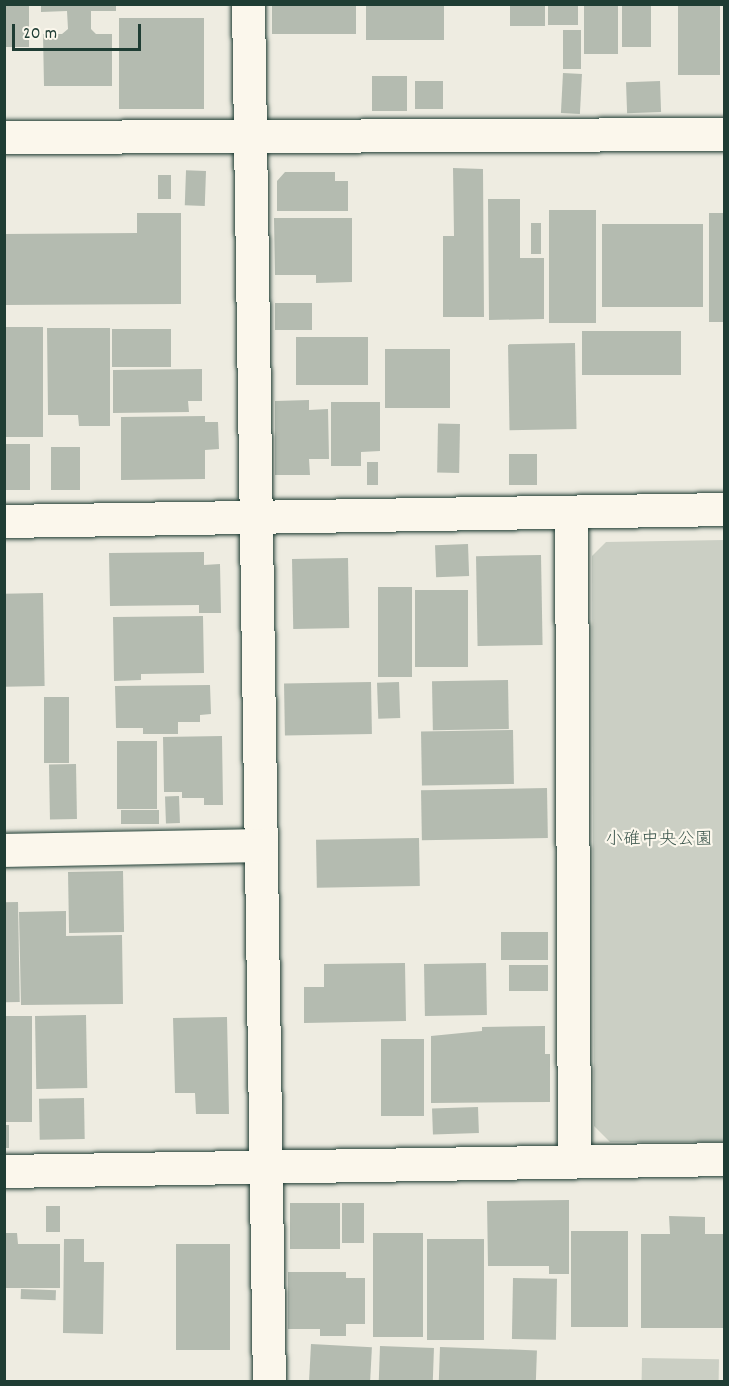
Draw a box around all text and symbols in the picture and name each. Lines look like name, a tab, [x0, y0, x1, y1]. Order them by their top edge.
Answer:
scale bar	[15, 12, 144, 50]
text: 20 m	[23, 22, 57, 47]
park label: 小碓中央公園	[605, 830, 713, 852]

